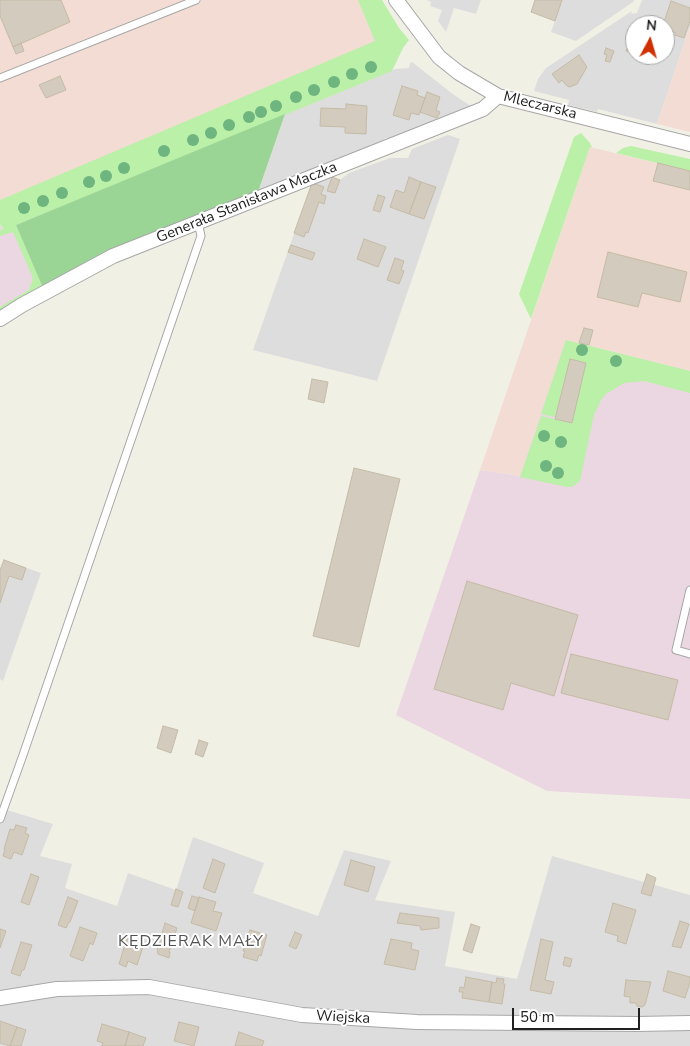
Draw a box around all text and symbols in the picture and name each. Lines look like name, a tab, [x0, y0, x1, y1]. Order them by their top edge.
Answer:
north arrow	[625, 15, 675, 65]
text: N	[645, 16, 658, 36]
street label: Mleczarska	[502, 88, 578, 124]
street label: Generała Stanisława Maczka	[154, 158, 340, 248]
district label: KĘDZIERAK MAŁY	[116, 932, 266, 952]
scale bar	[515, 998, 642, 1030]
text: 50 m	[520, 1007, 555, 1027]
street label: Wiejska	[316, 1008, 370, 1028]

